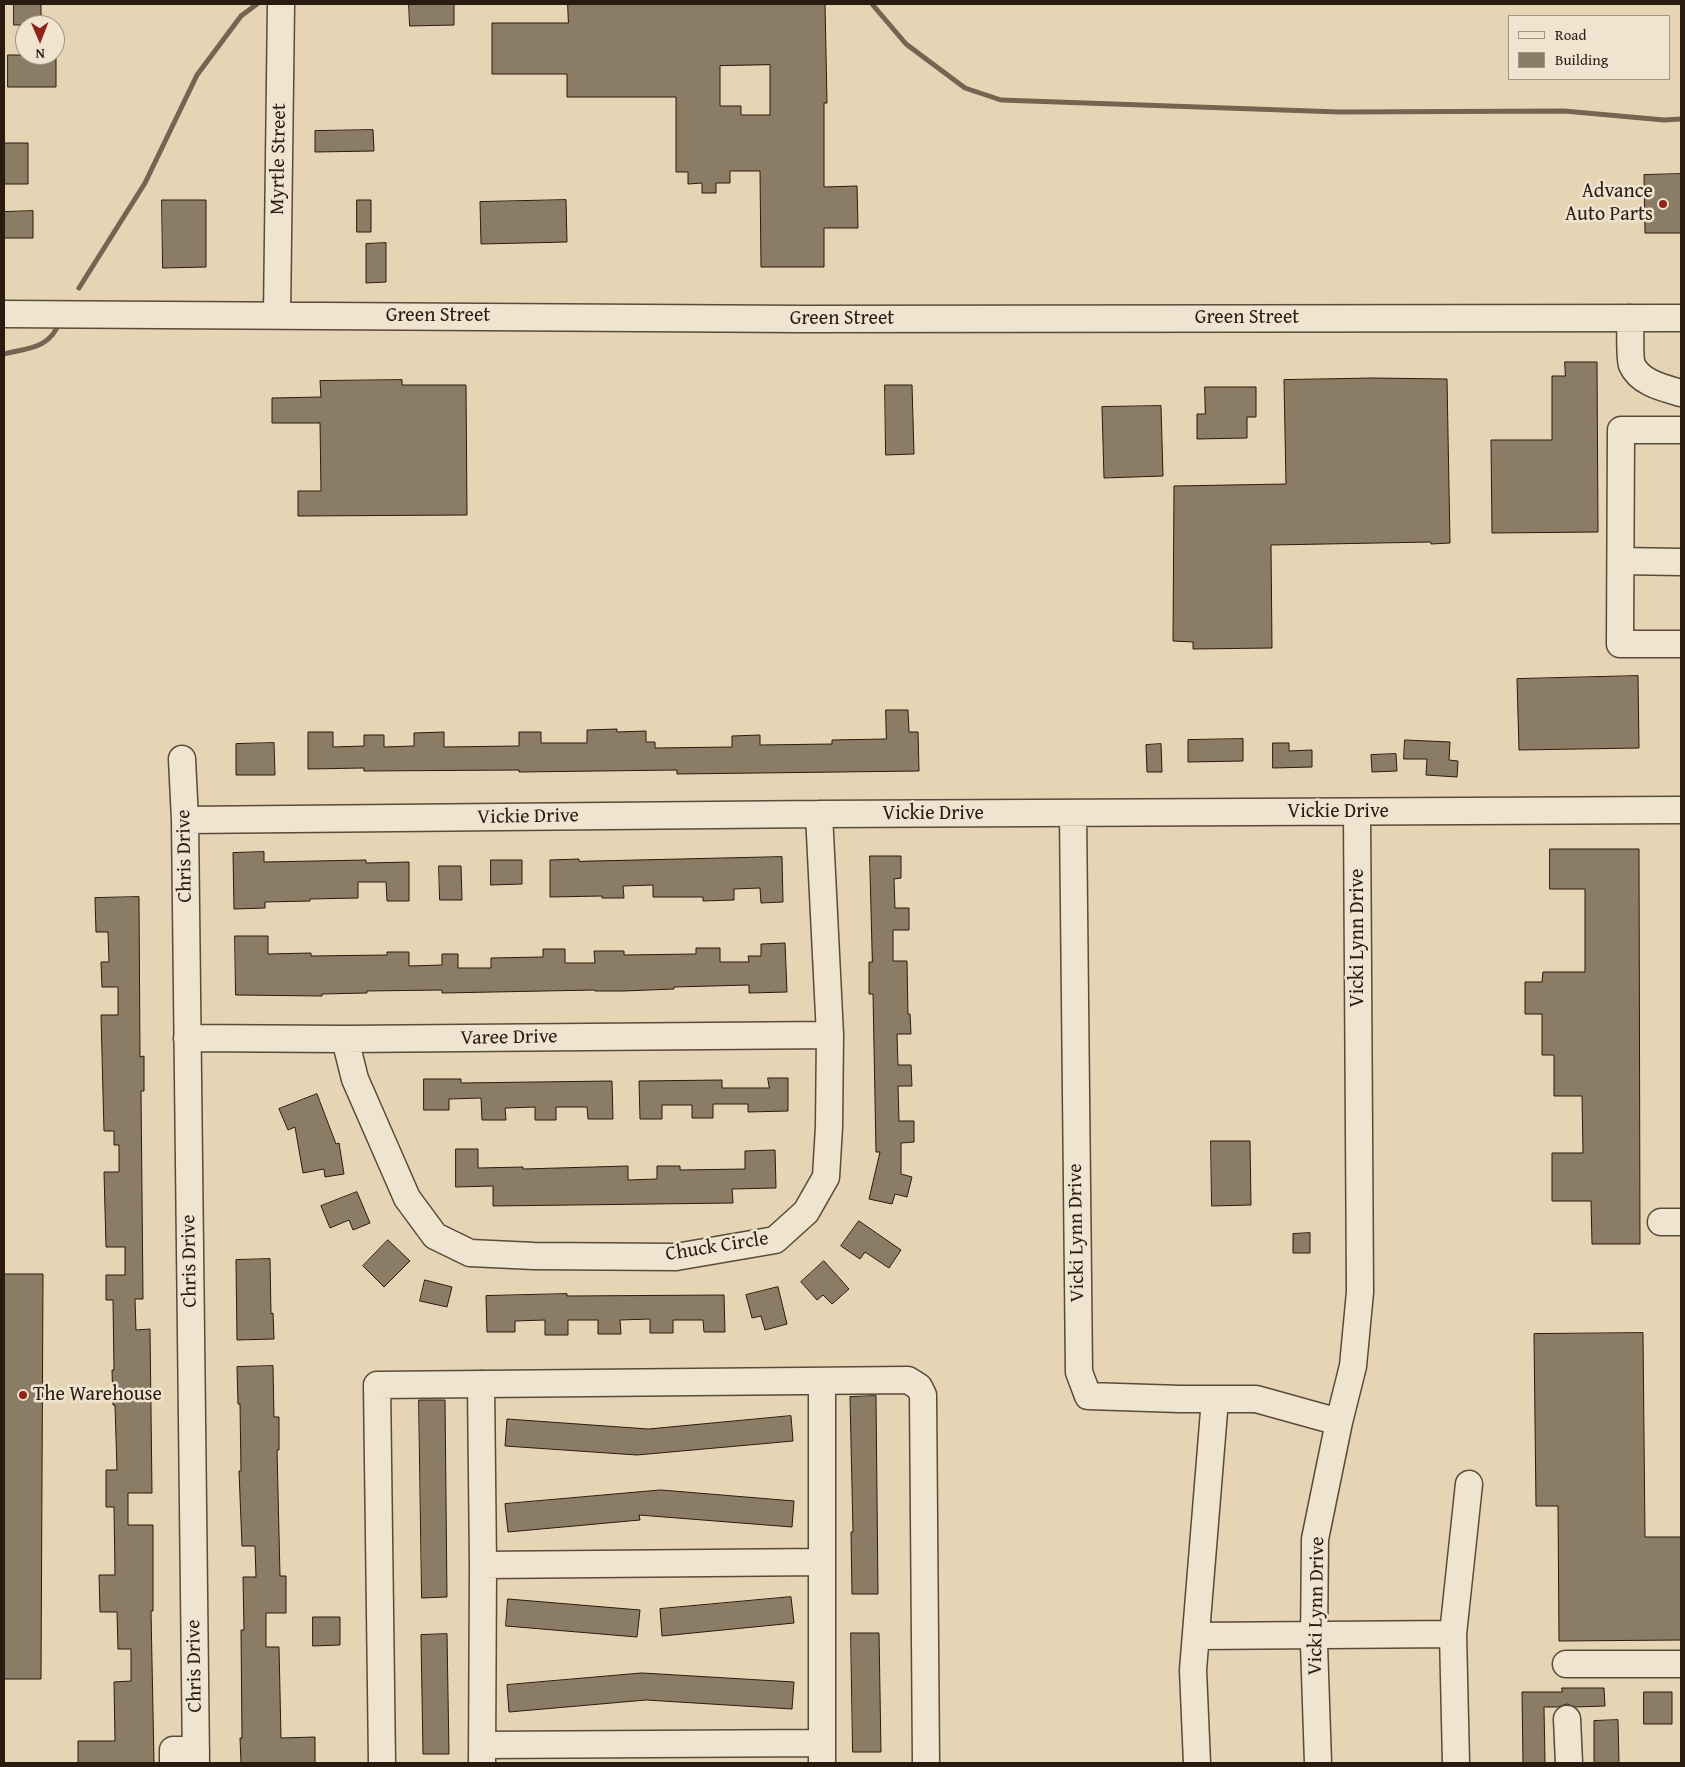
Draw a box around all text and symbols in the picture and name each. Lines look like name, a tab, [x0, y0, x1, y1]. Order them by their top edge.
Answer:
north arrow	[15, 15, 65, 65]
legend	[1508, 15, 1670, 80]
text: Road	[1555, 24, 1586, 45]
text: N	[35, 44, 45, 64]
text: Building	[1555, 49, 1608, 70]
street label: Myrtle Street	[266, 103, 292, 215]
place label: Advance Auto Parts	[1565, 180, 1653, 227]
marker: Advance Auto Parts	[1657, 198, 1669, 210]
street label: Green Street	[386, 304, 490, 328]
street label: Green Street	[1195, 306, 1299, 330]
street label: Green Street	[790, 307, 894, 331]
street label: Vickie Drive	[1287, 800, 1389, 824]
street label: Vickie Drive	[882, 802, 984, 826]
street label: Vickie Drive	[477, 804, 579, 830]
street label: Chris Drive	[172, 809, 198, 903]
street label: Vicki Lynn Drive	[1346, 869, 1370, 1007]
street label: Varee Drive	[460, 1025, 558, 1051]
street label: Vicki Lynn Drive	[1064, 1163, 1090, 1303]
street label: Chris Drive	[177, 1214, 203, 1308]
street label: Chuck Circle	[664, 1227, 770, 1267]
place label: The Warehouse	[33, 1383, 162, 1407]
marker: The Warehouse	[17, 1389, 29, 1401]
street label: Vicki Lynn Drive	[1304, 1536, 1330, 1676]
street label: Chris Drive	[182, 1619, 208, 1713]

